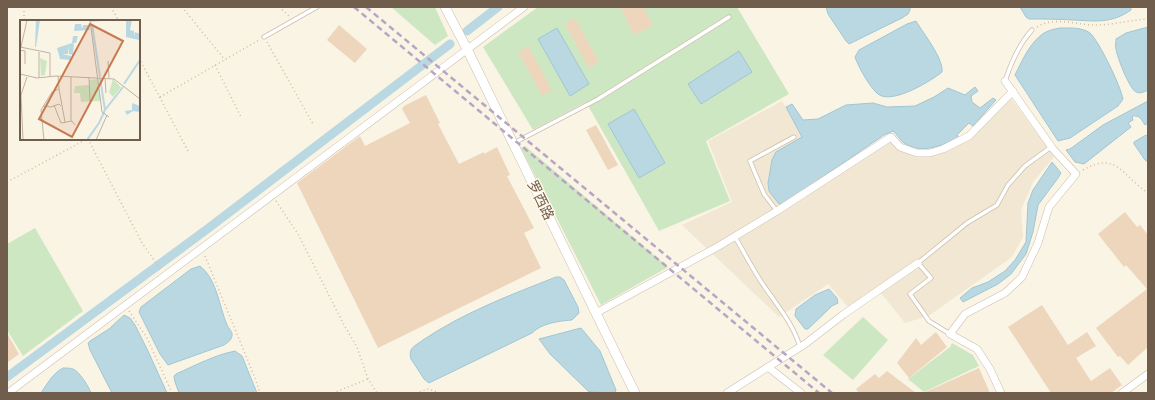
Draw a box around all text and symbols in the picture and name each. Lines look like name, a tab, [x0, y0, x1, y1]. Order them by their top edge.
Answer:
inset map	[20, 20, 140, 140]
street label: 罗西路	[525, 178, 557, 222]

